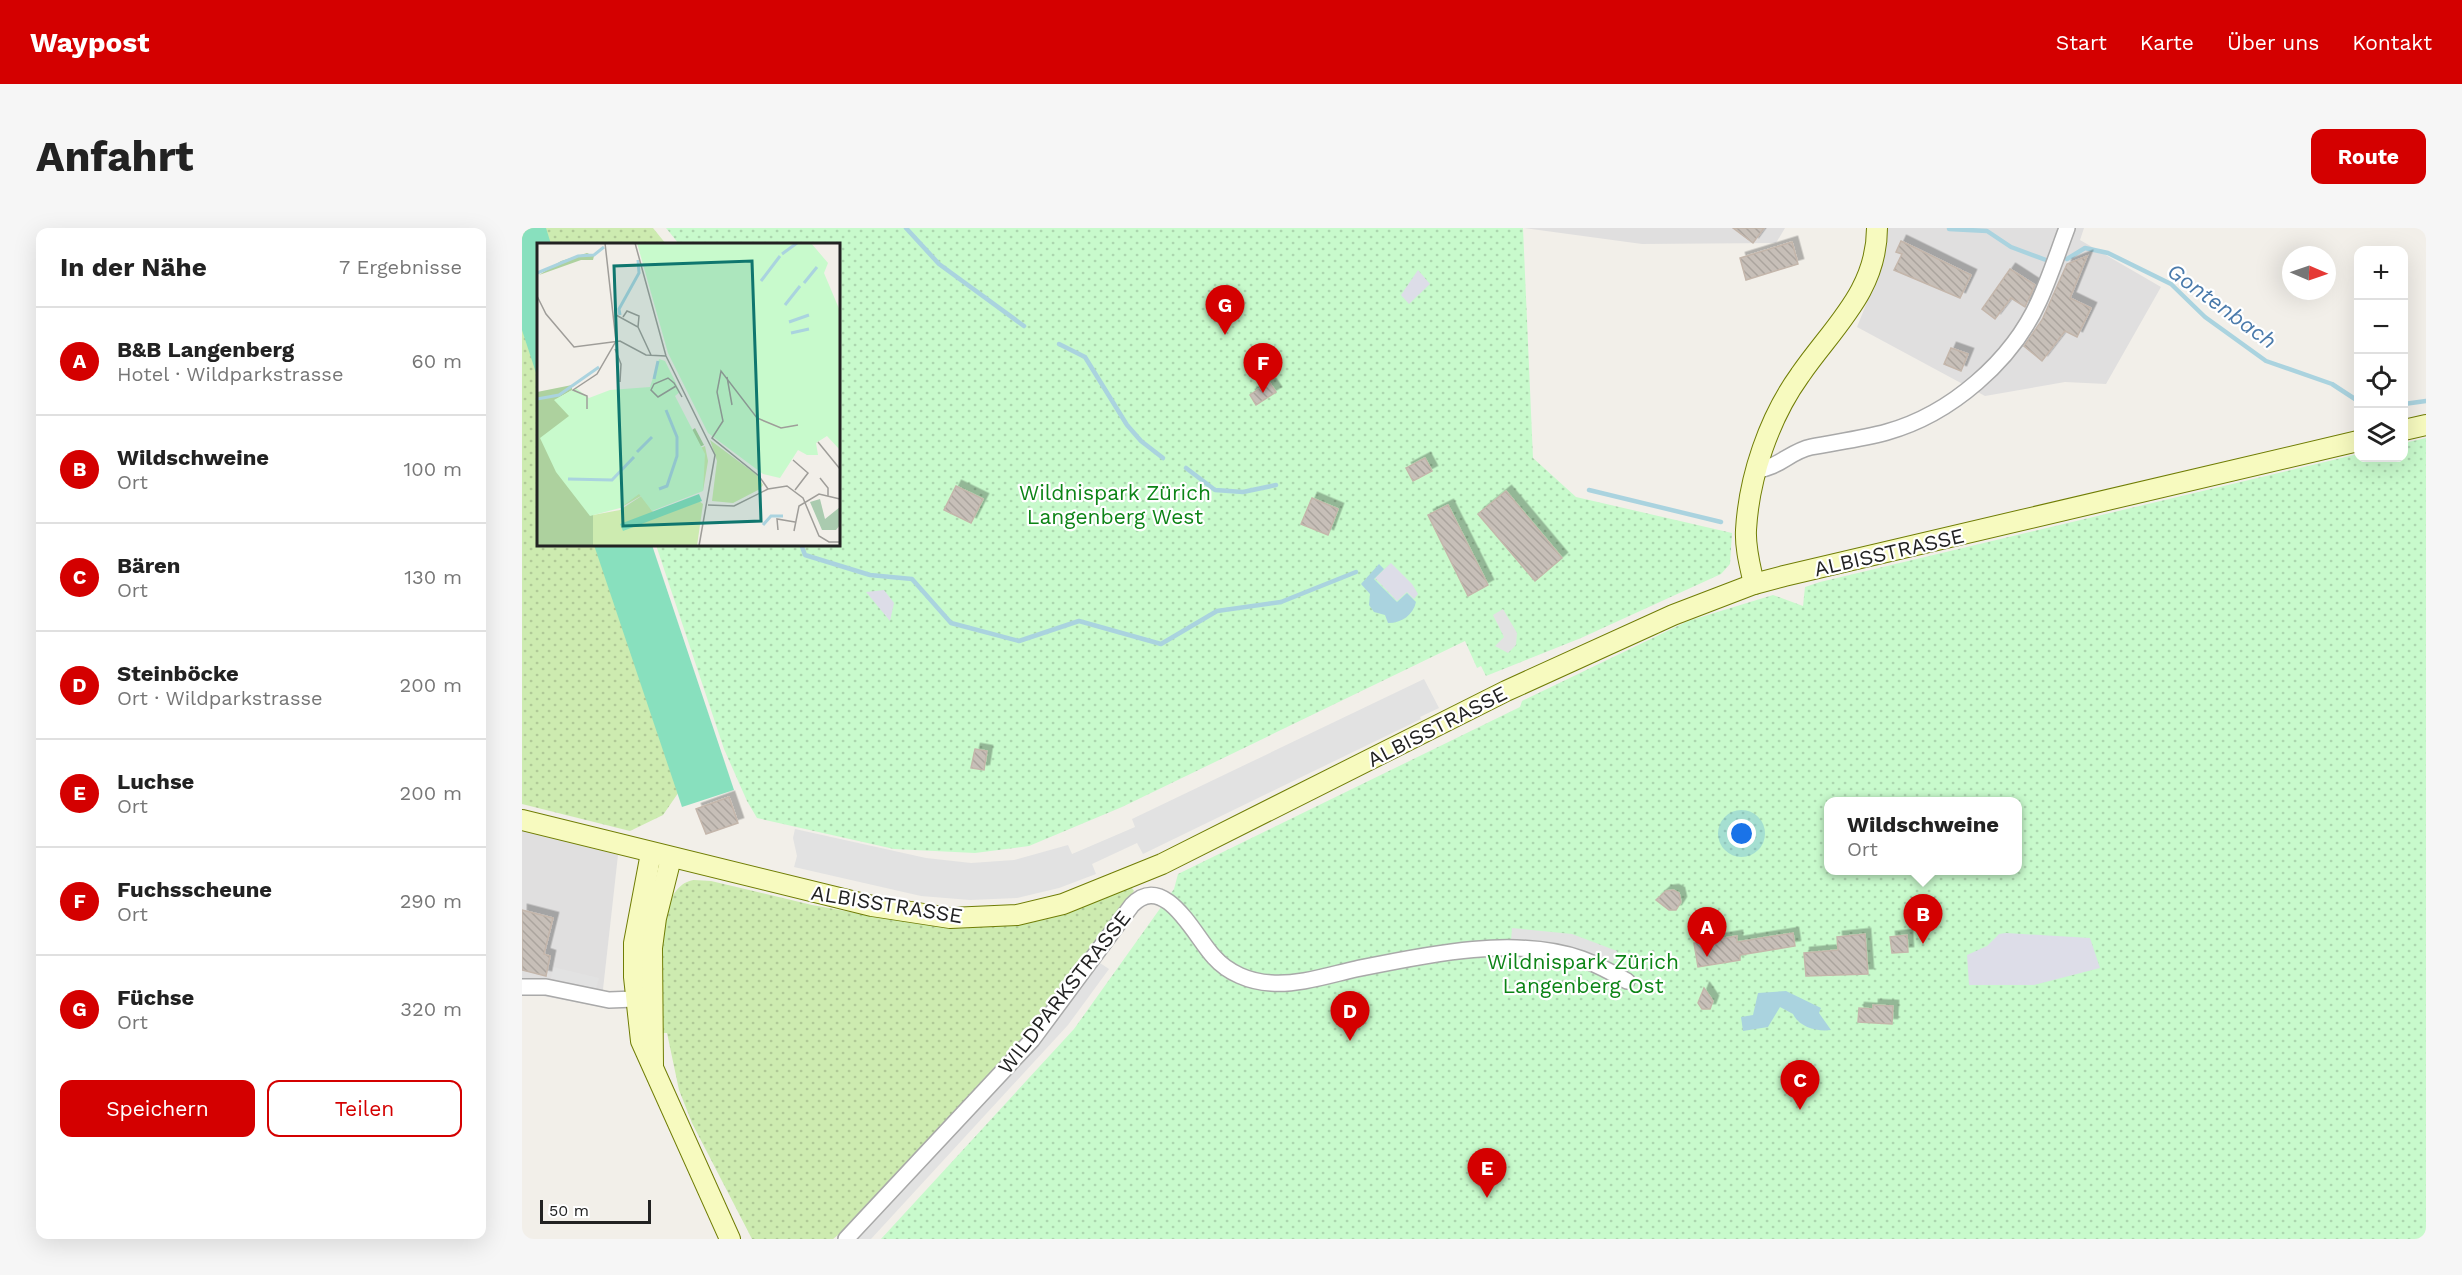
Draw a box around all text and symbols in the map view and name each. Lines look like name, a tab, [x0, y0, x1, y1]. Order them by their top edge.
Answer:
text: Waypost	[30, 26, 149, 59]
text: Start	[2056, 30, 2107, 55]
text: Karte	[2140, 30, 2194, 55]
text: Über uns	[2227, 30, 2319, 55]
text: Kontakt	[2352, 30, 2432, 55]
button: Route	[2311, 129, 2426, 184]
text: Anfahrt	[36, 132, 194, 181]
inset map	[537, 243, 840, 546]
north arrow	[2282, 246, 2336, 300]
map controls	[2354, 246, 2408, 462]
button: +	[2354, 246, 2408, 300]
text: In der Nähe	[60, 252, 207, 282]
text: 7 Ergebnisse	[339, 255, 462, 279]
water label: Gontenbach	[2163, 258, 2281, 354]
pin: G	[1206, 285, 1244, 335]
button: −	[2354, 300, 2408, 354]
text: B&B Langenberg	[117, 337, 294, 362]
pin: F	[1244, 344, 1282, 393]
text: A	[73, 349, 86, 373]
text: 60 m	[412, 349, 462, 373]
button: locate	[2354, 354, 2408, 408]
text: Hotel · Wildparkstrasse	[117, 362, 343, 386]
button: layers	[2354, 408, 2408, 462]
text: Wildschweine	[117, 445, 269, 470]
text: B	[73, 457, 86, 481]
text: 100 m	[403, 457, 462, 481]
text: Ort	[117, 470, 148, 494]
park label: Wildnispark Zürich Langenberg West	[1019, 480, 1211, 529]
street label: ALBISSTRASSE	[1811, 523, 1967, 581]
text: Bären	[117, 553, 180, 578]
text: C	[73, 565, 86, 589]
text: 130 m	[404, 565, 462, 589]
text: Ort	[117, 578, 148, 602]
text: Steinböcke	[117, 661, 239, 686]
text: D	[72, 673, 87, 697]
text: 200 m	[400, 673, 462, 697]
street label: ALBISSTRASSE	[1363, 680, 1511, 772]
text: Ort · Wildparkstrasse	[117, 686, 323, 710]
text: Luchse	[117, 769, 194, 794]
text: E	[73, 781, 86, 805]
text: 200 m	[400, 781, 462, 805]
text: Ort	[117, 794, 148, 818]
popup	[1824, 797, 2022, 875]
text: Wildschweine	[1847, 812, 1999, 837]
your location	[1727, 819, 1756, 848]
text: Ort	[1847, 837, 1878, 861]
text: Fuchsscheune	[117, 877, 272, 902]
street label: ALBISSTRASSE	[809, 880, 965, 928]
text: F	[73, 889, 86, 913]
text: 290 m	[400, 889, 462, 913]
pin: B	[1904, 894, 1942, 944]
text: Ort	[117, 902, 148, 926]
street label: WILDPARKSTRASSE	[992, 905, 1136, 1079]
pin: A	[1688, 908, 1726, 957]
park label: Wildnispark Zürich Langenberg Ost	[1487, 949, 1679, 998]
text: Füchse	[117, 985, 194, 1010]
pin: D	[1330, 992, 1370, 1041]
text: G	[72, 997, 87, 1021]
text: 320 m	[400, 997, 462, 1021]
text: Ort	[117, 1010, 148, 1034]
pin: C	[1780, 1060, 1820, 1110]
button: Speichern	[60, 1080, 255, 1137]
button: Teilen	[267, 1080, 462, 1137]
pin: E	[1468, 1148, 1506, 1198]
scale bar	[540, 1197, 651, 1224]
text: 50 m	[549, 1201, 589, 1220]

